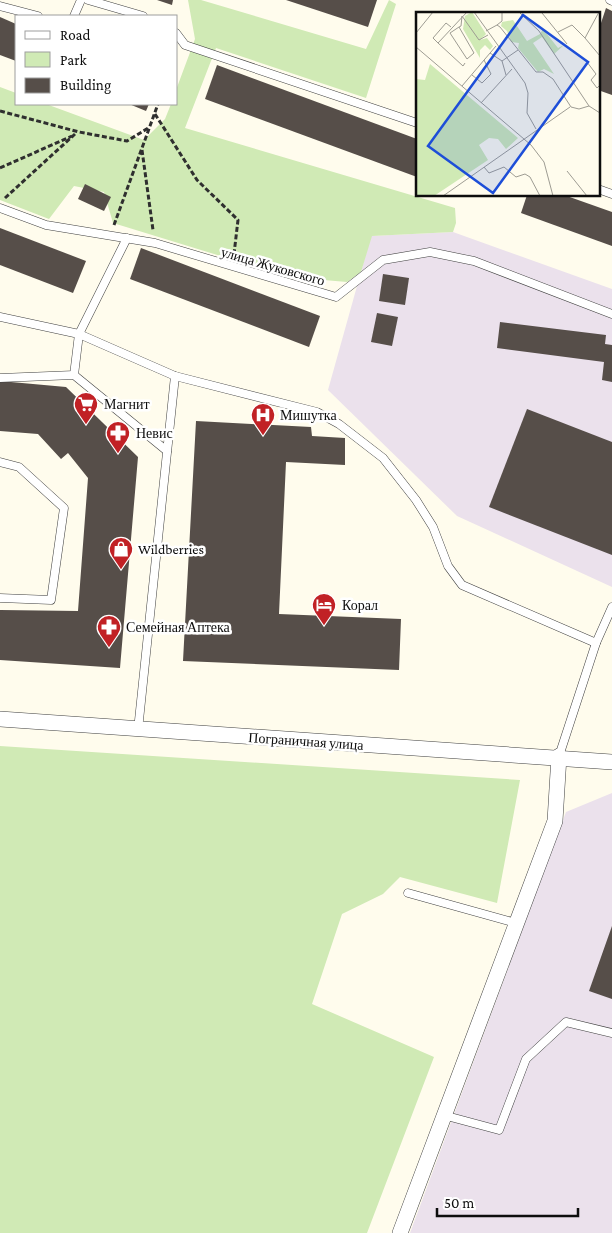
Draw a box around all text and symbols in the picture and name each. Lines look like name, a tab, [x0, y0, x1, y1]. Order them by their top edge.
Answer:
inset map	[416, 12, 600, 196]
legend	[15, 15, 178, 105]
text: Road	[60, 27, 91, 43]
text: Park	[60, 52, 87, 68]
text: Building	[60, 77, 111, 94]
street label: улица Жуковского	[219, 244, 327, 288]
supermarket icon: Магнит	[73, 391, 99, 425]
place label: Магнит	[104, 396, 150, 412]
hospital icon: Мишутка	[250, 402, 276, 436]
place label: Мишутка	[280, 407, 337, 423]
pharmacy icon: Невис	[105, 420, 131, 454]
place label: Невис	[136, 425, 173, 441]
shop icon: Wildberries	[108, 536, 134, 570]
place label: Wildberries	[138, 541, 204, 557]
hotel icon: Корал	[311, 592, 337, 626]
place label: Корал	[342, 597, 378, 613]
pharmacy icon: Семейная Аптека	[96, 614, 122, 648]
place label: Семейная Аптека	[126, 619, 231, 635]
street label: Пограничная улица	[248, 729, 365, 753]
scale bar	[437, 1186, 578, 1218]
text: 50 m	[444, 1195, 474, 1211]

